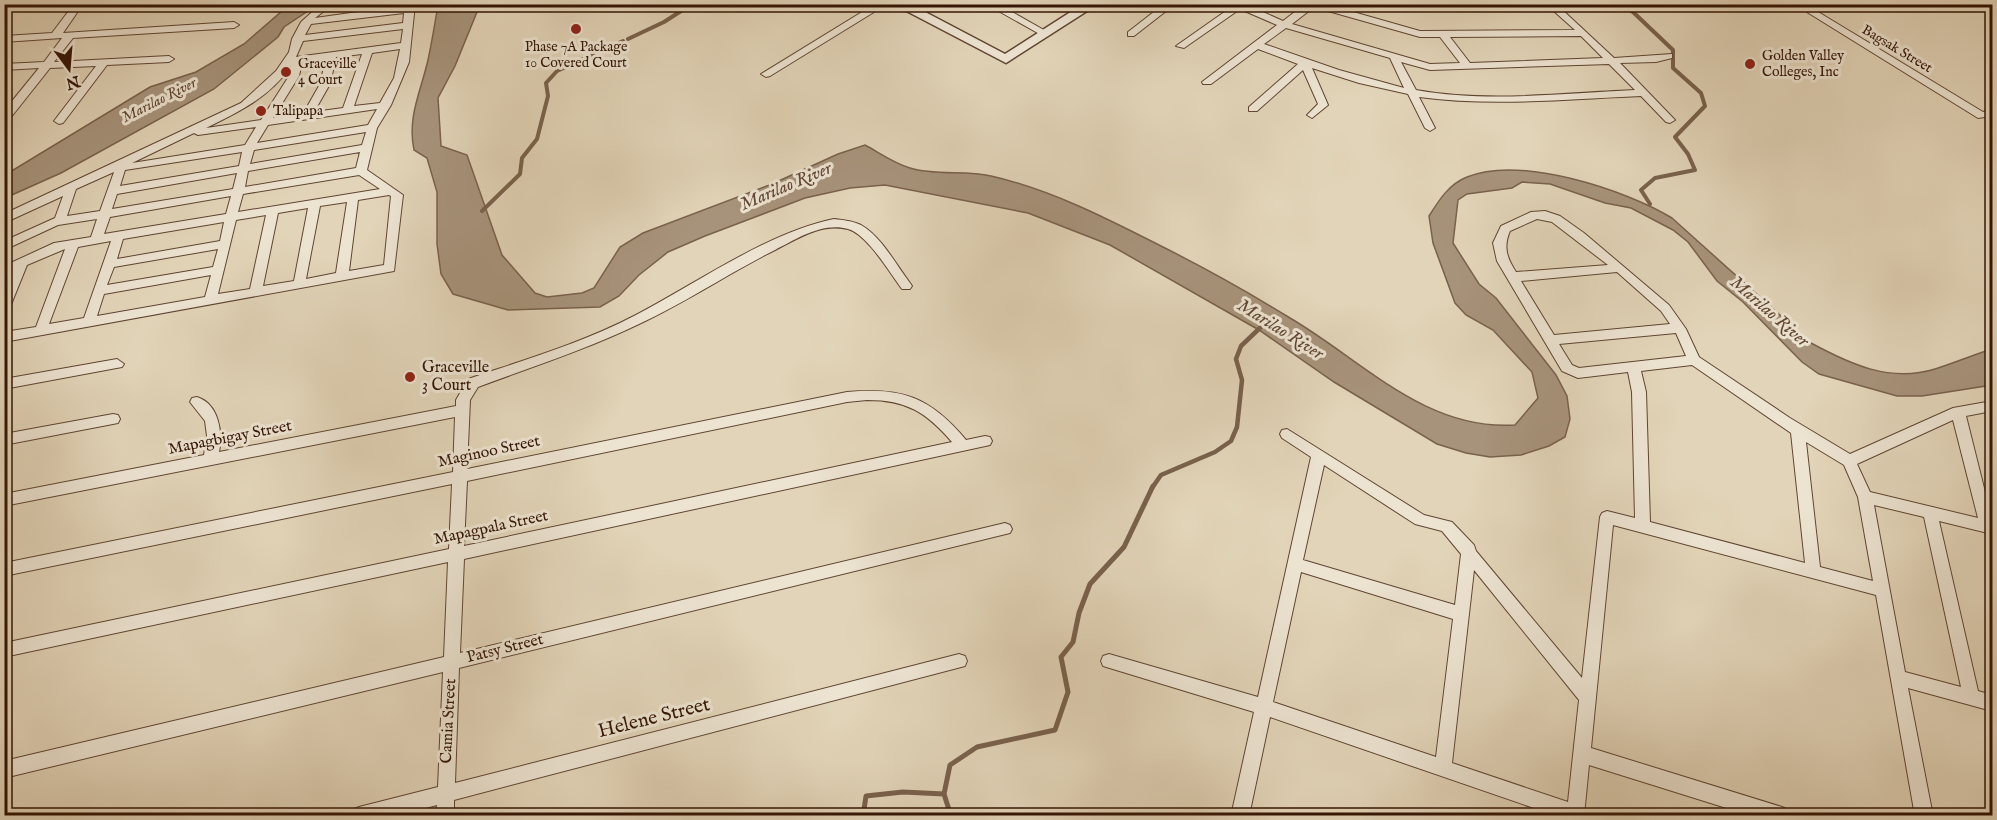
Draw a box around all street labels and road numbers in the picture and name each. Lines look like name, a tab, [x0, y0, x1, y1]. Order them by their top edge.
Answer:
street label: Bagsak Street	[1858, 21, 1936, 77]
street label: Mapagbigay Street	[166, 416, 294, 460]
street label: Maginoo Street	[436, 431, 542, 473]
street label: Mapagpala Street	[432, 506, 550, 550]
street label: Patsy Street	[465, 630, 546, 668]
street label: Camia Street	[437, 677, 461, 764]
street label: Helene Street	[595, 692, 713, 744]

